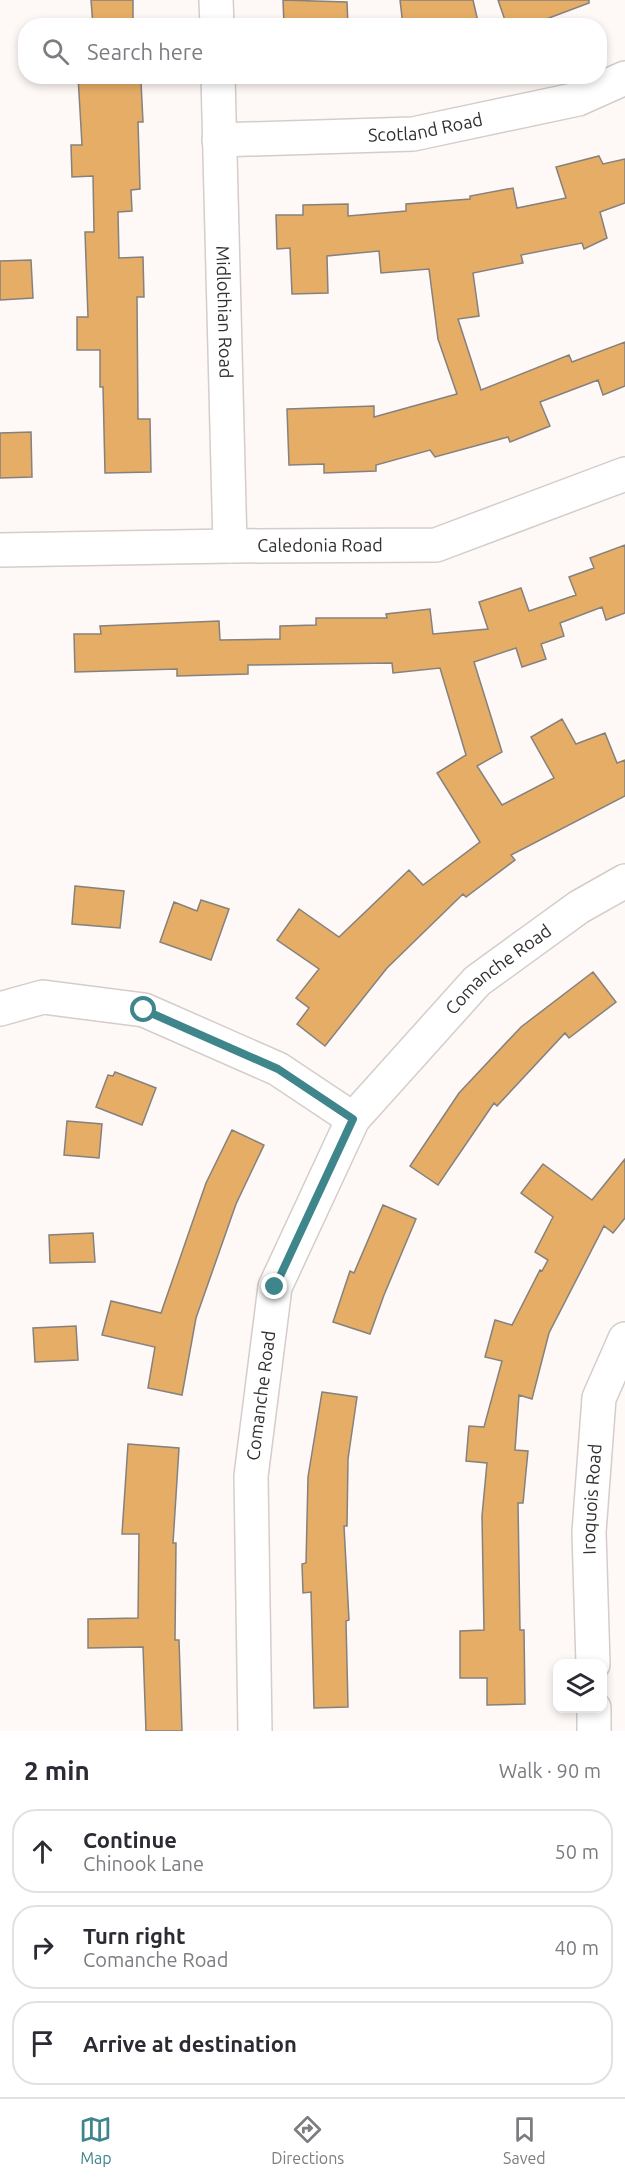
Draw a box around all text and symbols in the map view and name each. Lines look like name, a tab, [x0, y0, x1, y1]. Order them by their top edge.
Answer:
search box	[18, 18, 607, 84]
icon: search	[39, 35, 72, 68]
text: Search here	[87, 39, 203, 64]
street label: Scotland Road	[368, 109, 484, 144]
street label: Midlothian Road	[213, 245, 237, 378]
street label: Caledonia Road	[257, 534, 383, 555]
street label: Comanche Road	[441, 920, 554, 1018]
route start	[130, 996, 156, 1022]
route end	[261, 1273, 287, 1299]
street label: Comanche Road	[242, 1329, 278, 1462]
street label: Iroquois Road	[578, 1443, 605, 1555]
map controls	[553, 1659, 607, 1713]
button: layers	[553, 1659, 607, 1713]
text: 2 min	[24, 1756, 90, 1785]
text: Walk · 90 m	[499, 1759, 601, 1782]
text: Continue	[83, 1827, 177, 1852]
icon: ahead	[26, 1835, 59, 1868]
text: 50 m	[555, 1840, 599, 1863]
text: Chinook Lane	[83, 1852, 204, 1875]
text: Turn right	[83, 1923, 185, 1948]
icon: right	[26, 1931, 59, 1964]
text: 40 m	[555, 1936, 599, 1959]
text: Comanche Road	[83, 1948, 228, 1971]
icon: arrive	[26, 2027, 59, 2060]
text: Arrive at destination	[83, 2031, 297, 2056]
tab: Map	[79, 2113, 112, 2167]
tab: Directions	[271, 2113, 344, 2167]
tab: Saved	[503, 2113, 546, 2167]

